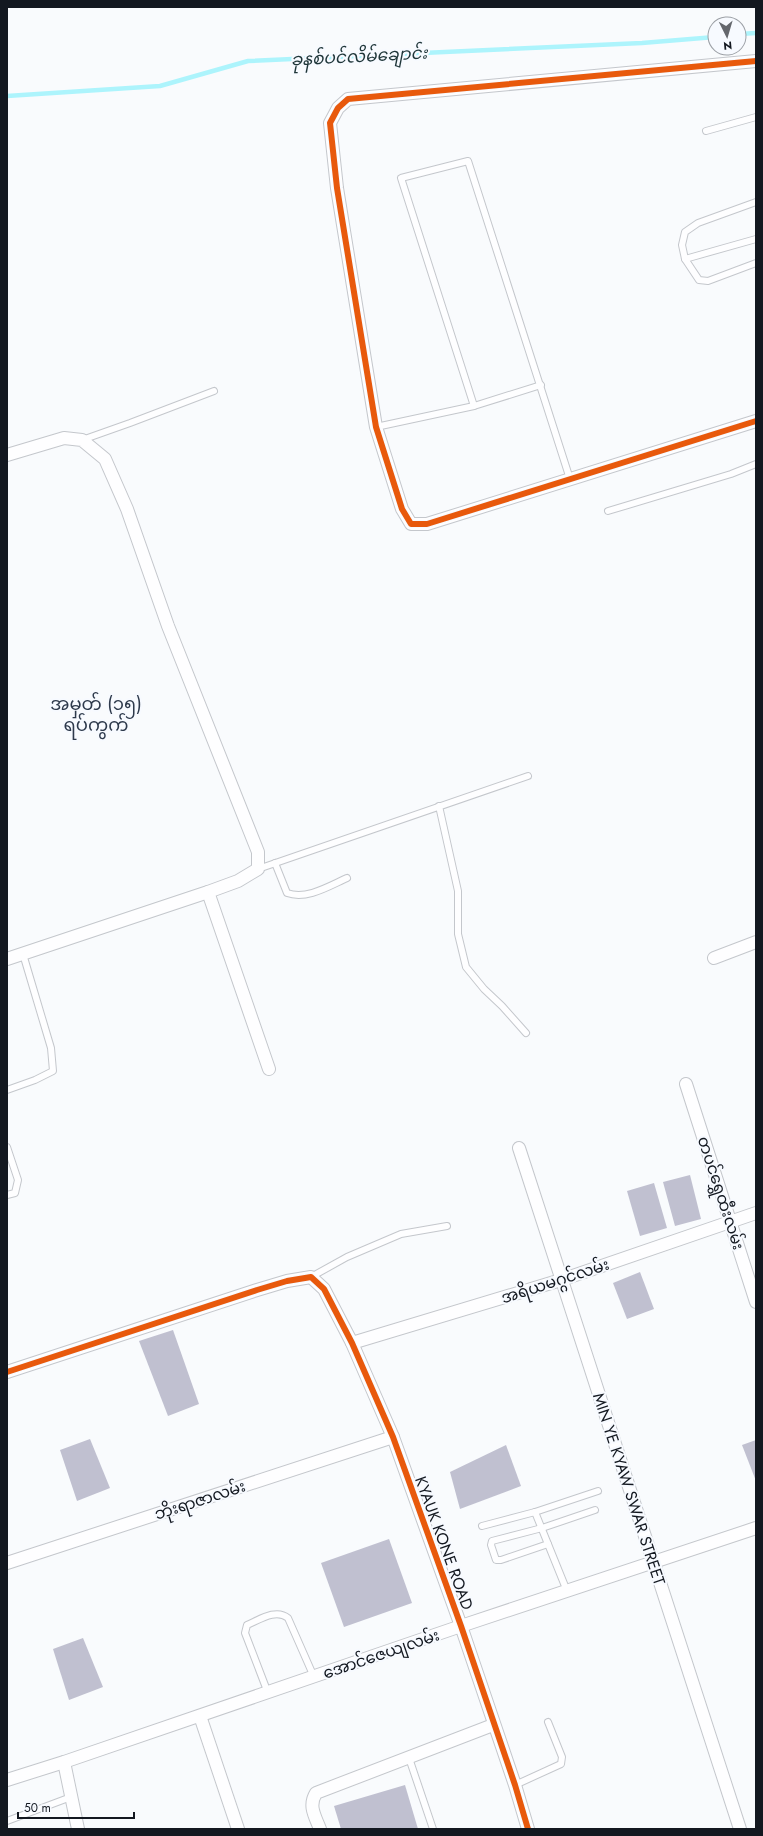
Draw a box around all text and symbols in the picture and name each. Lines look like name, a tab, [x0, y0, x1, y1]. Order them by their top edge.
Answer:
north arrow	[707, 16, 747, 56]
text: N	[723, 38, 733, 54]
water label: ခုနစ်ပင်လိမ်ချောင်း	[290, 40, 429, 74]
district label: အမှတ် (၁၅) ရပ်ကွက်	[50, 691, 142, 740]
street label: တပင်ရွှေထီးလမ်း	[690, 1133, 750, 1253]
street label: အရိယမဂ္ဂင်လမ်း	[498, 1253, 613, 1312]
street label: MIN YE KYAW SWAR STREET	[587, 1390, 671, 1589]
street label: KYAUK KONE ROAD	[409, 1473, 479, 1613]
street label: ဘိုးရာဇာလမ်း	[152, 1474, 249, 1528]
street label: အောင်ဇေယျလမ်း	[320, 1623, 443, 1687]
scale bar	[18, 1794, 134, 1820]
text: 50 m	[24, 1799, 51, 1817]

